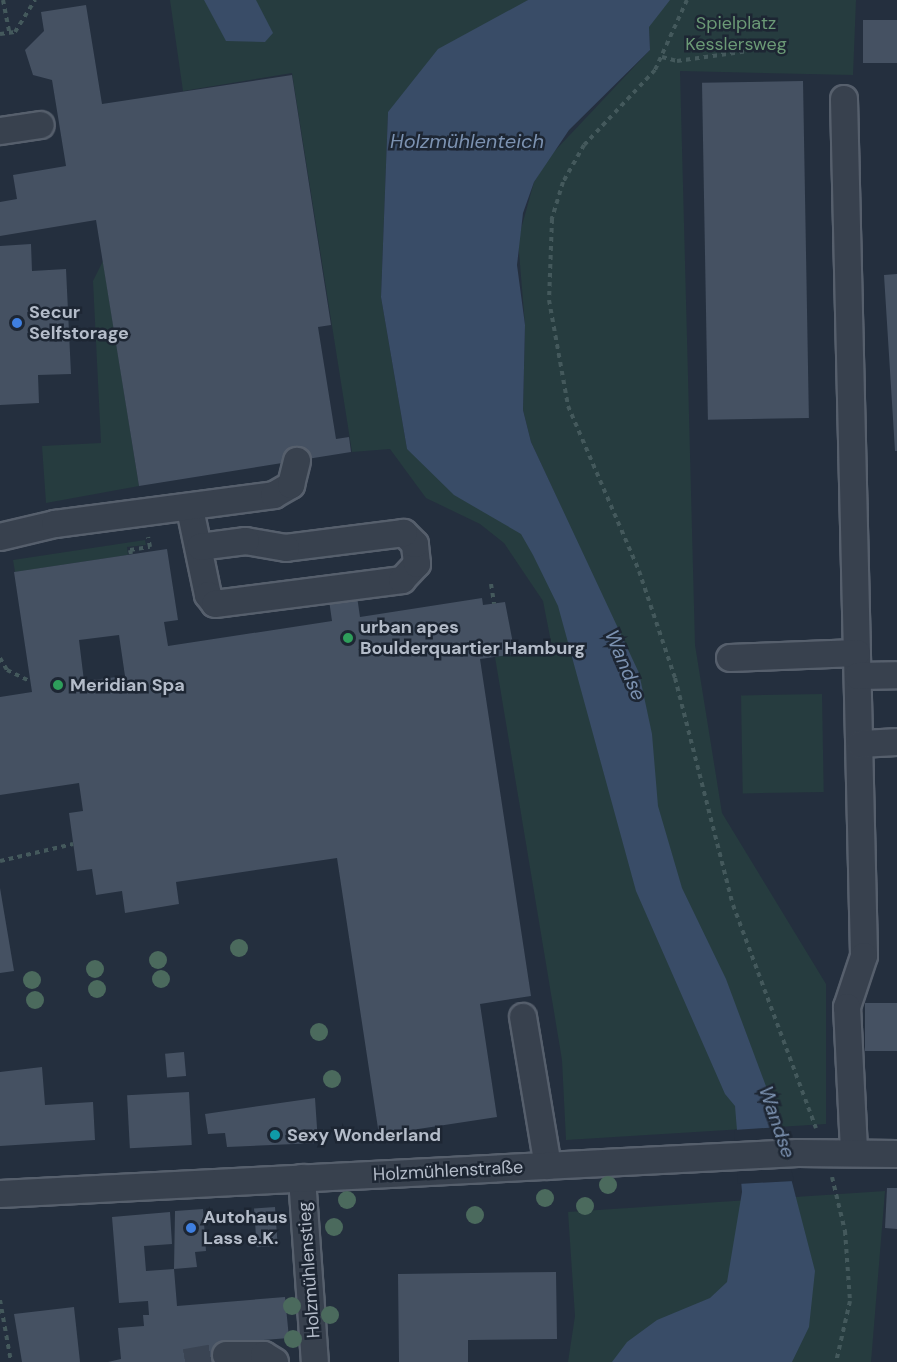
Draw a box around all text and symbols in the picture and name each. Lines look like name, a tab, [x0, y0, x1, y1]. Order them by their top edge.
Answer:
park label: Spielplatz Kesslersweg	[685, 13, 787, 56]
water label: Holzmühlenteich	[390, 129, 544, 153]
place label: Secur Selfstorage	[29, 302, 129, 344]
marker: Secur Selfstorage	[10, 316, 24, 330]
place label: urban apes Boulderquartier Hamburg	[360, 617, 585, 660]
water label: Wandse	[599, 626, 651, 704]
marker: urban apes Boulderquartier Hamburg	[341, 631, 355, 645]
place label: Meridian Spa	[70, 674, 185, 696]
marker: Meridian Spa	[51, 678, 65, 692]
water label: Wandse	[753, 1083, 801, 1161]
place label: Sexy Wonderland	[287, 1124, 441, 1146]
marker: Sexy Wonderland	[268, 1128, 282, 1142]
street label: Holzmühlenstraße	[372, 1156, 524, 1186]
street label: Holzmühlenstieg	[293, 1201, 325, 1339]
place label: Autohaus Lass e.K.	[203, 1207, 288, 1250]
marker: Autohaus Lass e.K.	[184, 1221, 198, 1235]

